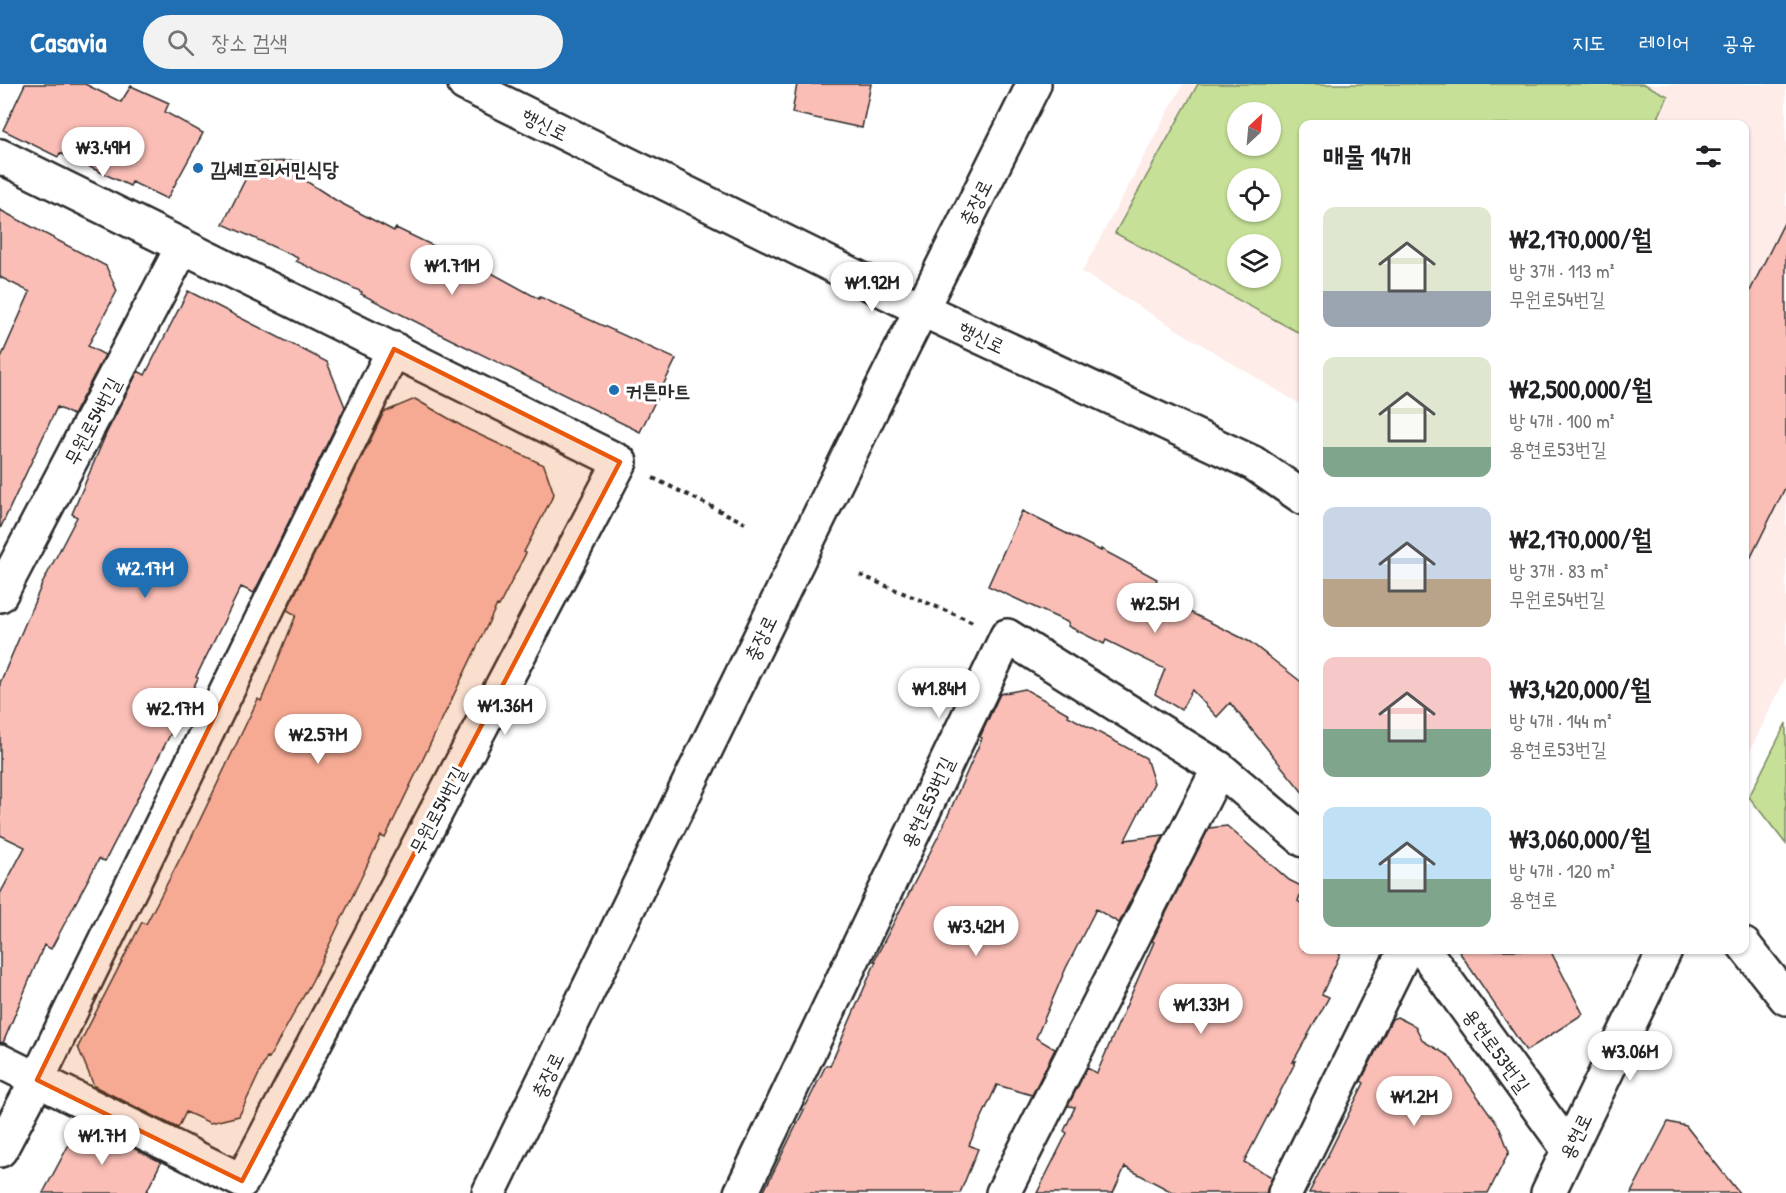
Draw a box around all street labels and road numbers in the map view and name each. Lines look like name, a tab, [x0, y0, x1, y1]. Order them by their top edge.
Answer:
street label: 행신로	[517, 101, 573, 147]
street label: 충장로	[952, 174, 998, 230]
street label: 행신로	[954, 315, 1010, 359]
street label: 무원로54번길	[57, 372, 127, 470]
street label: 충장로	[737, 610, 783, 666]
street label: 용현로53번길	[894, 752, 960, 852]
street label: 무원로54번길	[402, 761, 472, 859]
street label: 용현로53번길	[1457, 1002, 1537, 1098]
street label: 충장로	[524, 1047, 570, 1103]
street label: 용현로	[1552, 1108, 1598, 1164]

